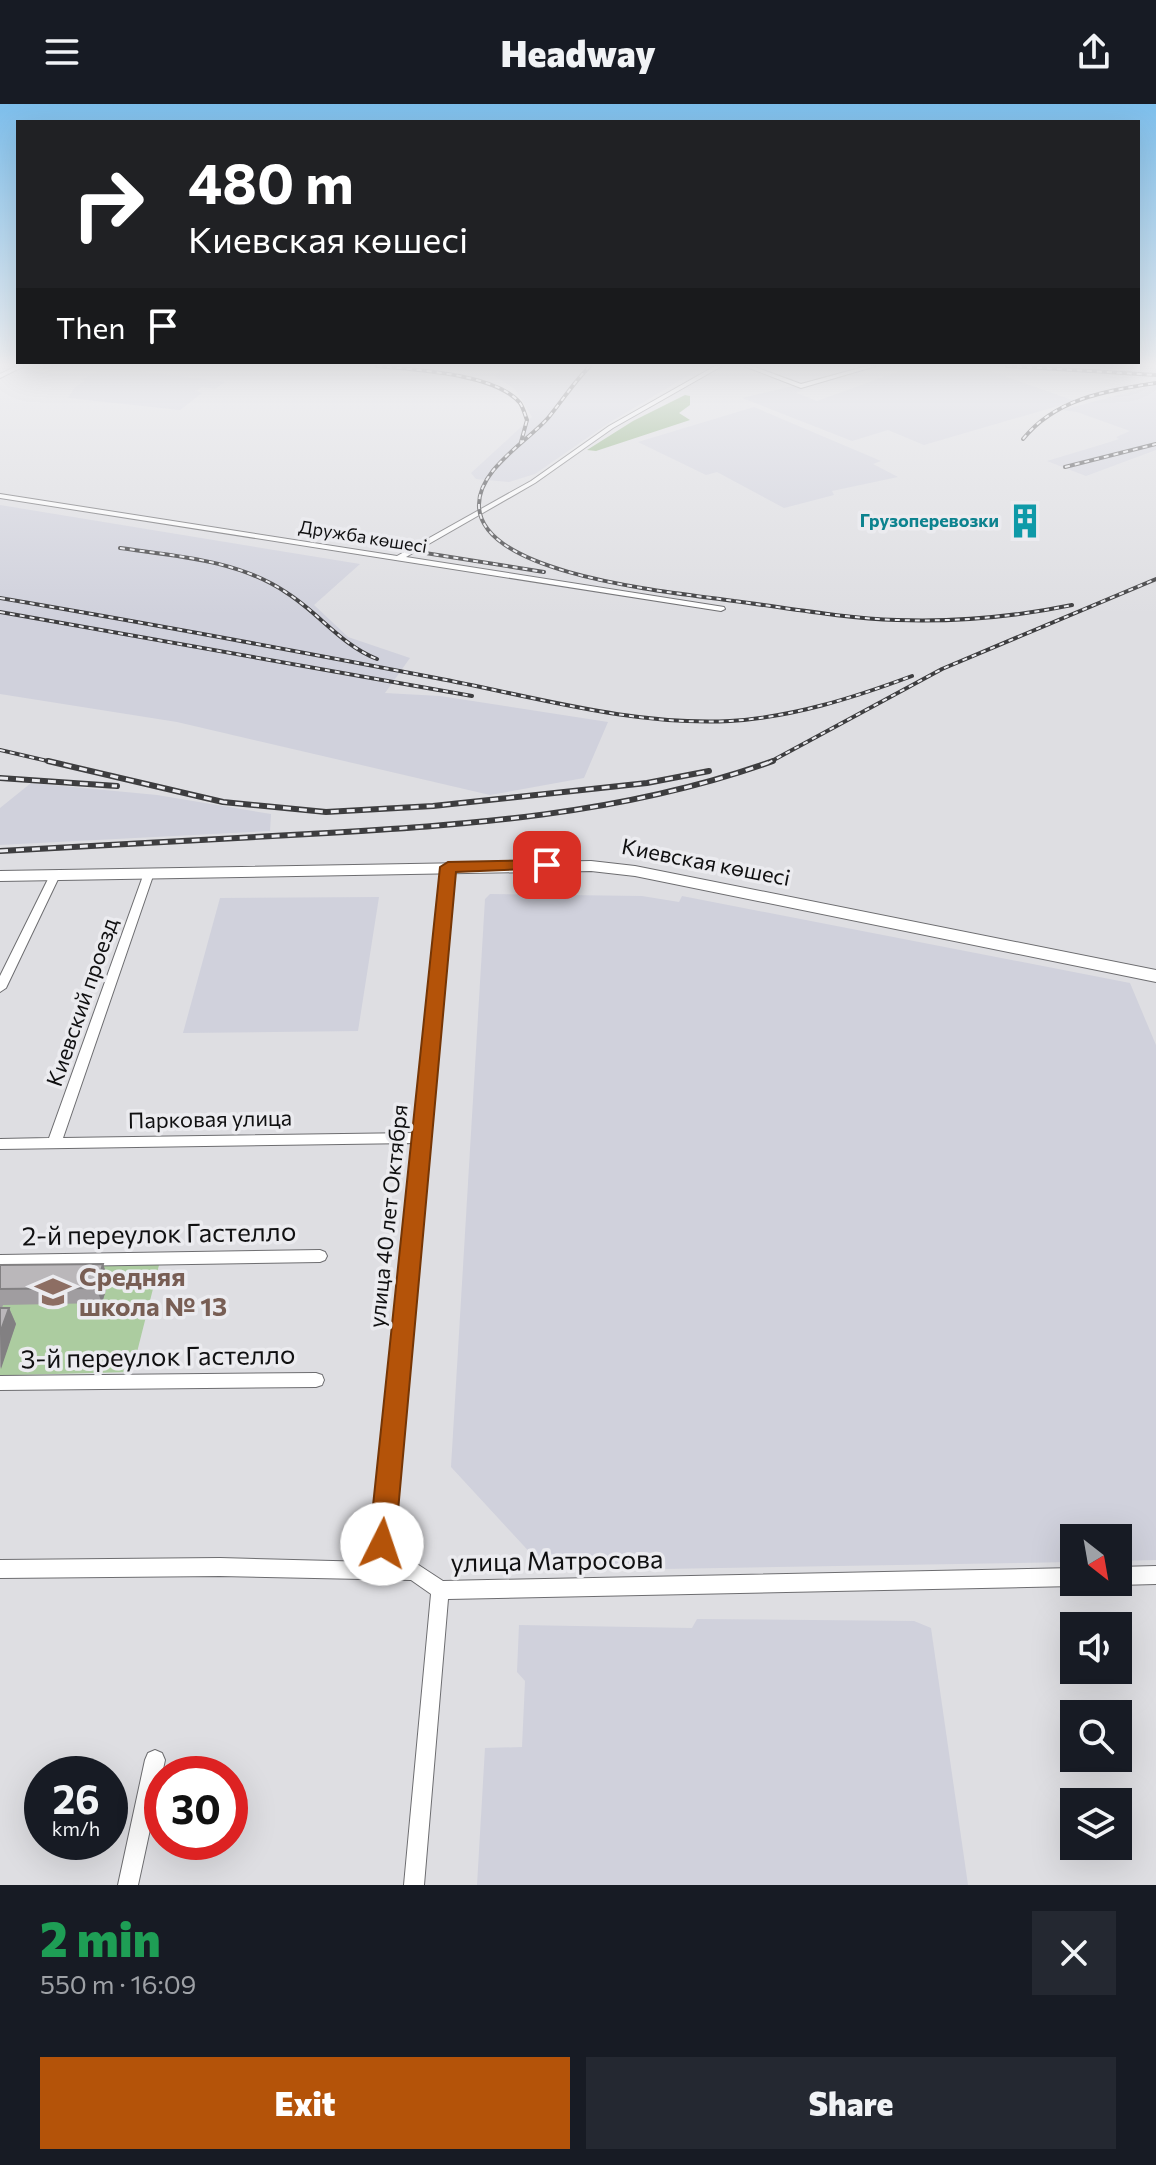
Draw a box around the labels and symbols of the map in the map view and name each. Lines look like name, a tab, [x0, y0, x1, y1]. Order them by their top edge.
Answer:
building icon: Грузоперевозки	[1006, 502, 1044, 540]
place label: Грузоперевозки	[860, 509, 999, 531]
street label: Дружба көшесі	[297, 515, 429, 557]
pin	[513, 831, 581, 899]
street label: Киевская көшесі	[619, 832, 793, 891]
street label: Киевский проезд	[40, 914, 123, 1090]
street label: улица 40 лет Октября	[362, 1103, 413, 1329]
street label: Парковая улица	[128, 1104, 292, 1133]
street label: 2-й переулок Гастелло	[21, 1215, 297, 1250]
place label: Средняя школа № 13	[79, 1260, 227, 1321]
school or university icon: Средняя школа № 13	[34, 1273, 72, 1311]
street label: 3-й переулок Гастелло	[20, 1338, 296, 1373]
position arrow	[340, 1502, 424, 1586]
north arrow	[1060, 1524, 1132, 1596]
street label: улица Матросова	[450, 1542, 664, 1577]
speed limit sign: 30	[144, 1756, 248, 1860]

